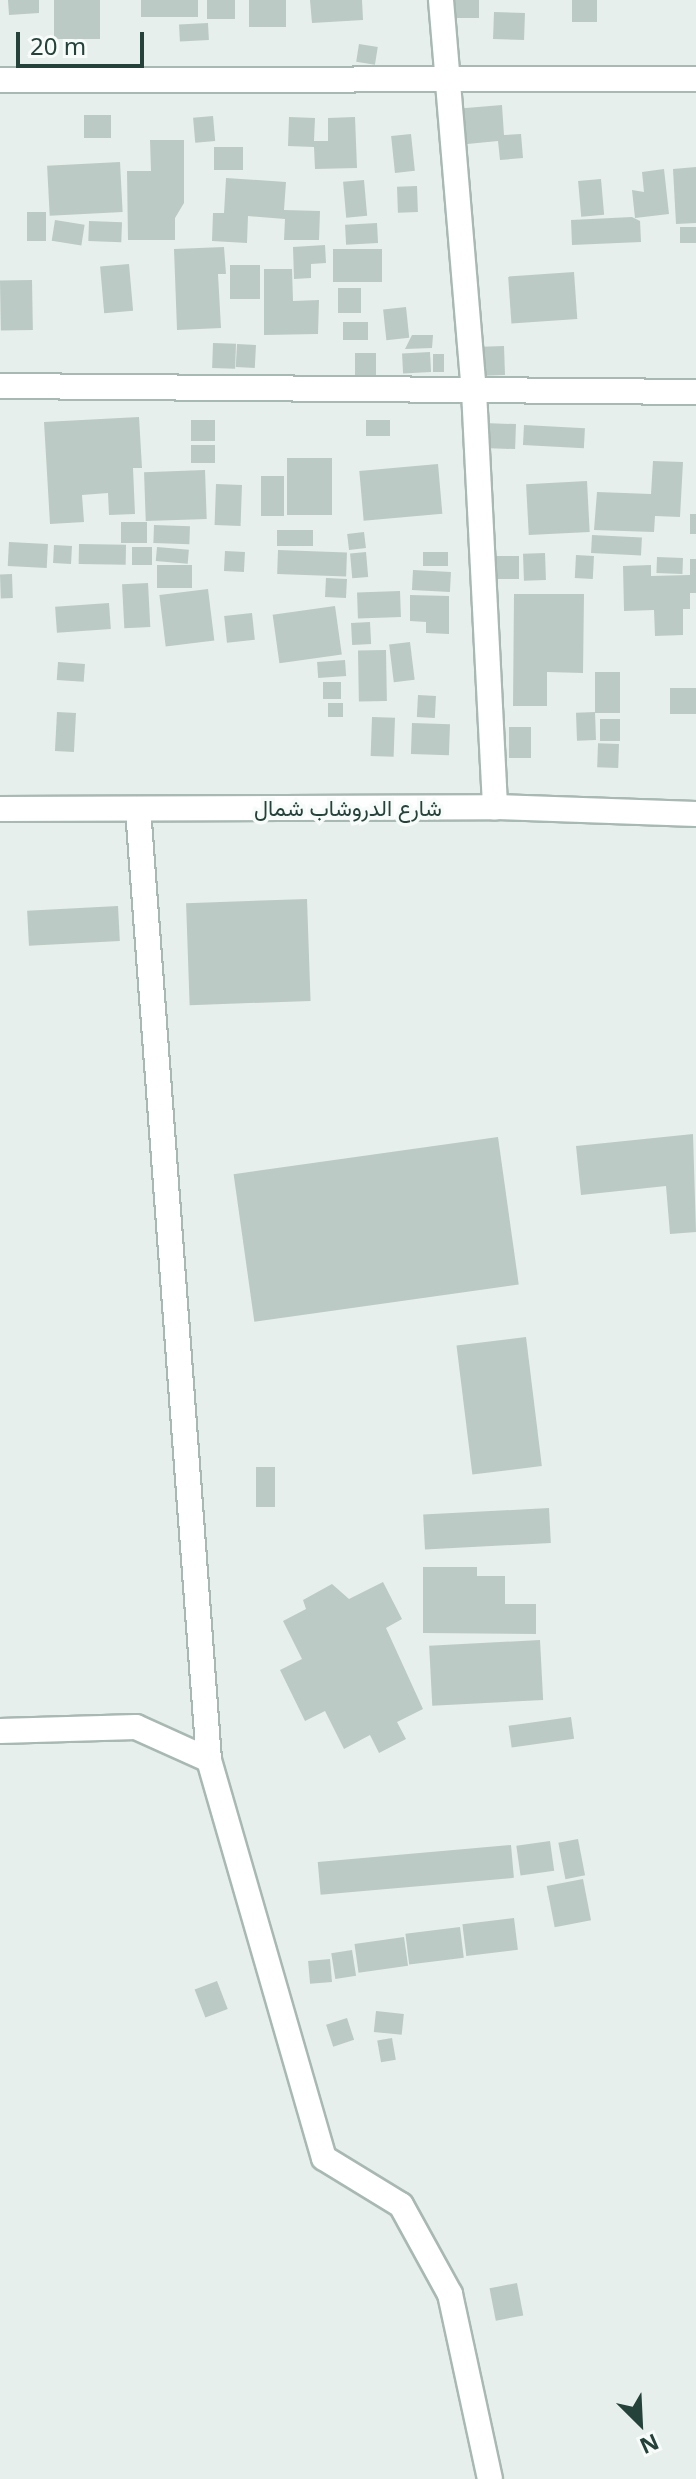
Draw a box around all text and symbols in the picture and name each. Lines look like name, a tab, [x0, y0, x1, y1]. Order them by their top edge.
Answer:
scale bar	[20, 16, 148, 66]
text: 20 m	[30, 29, 86, 62]
street label: شارع الدروشاب شمال	[254, 795, 442, 821]
north arrow	[600, 2383, 680, 2463]
text: N	[635, 2428, 664, 2462]

